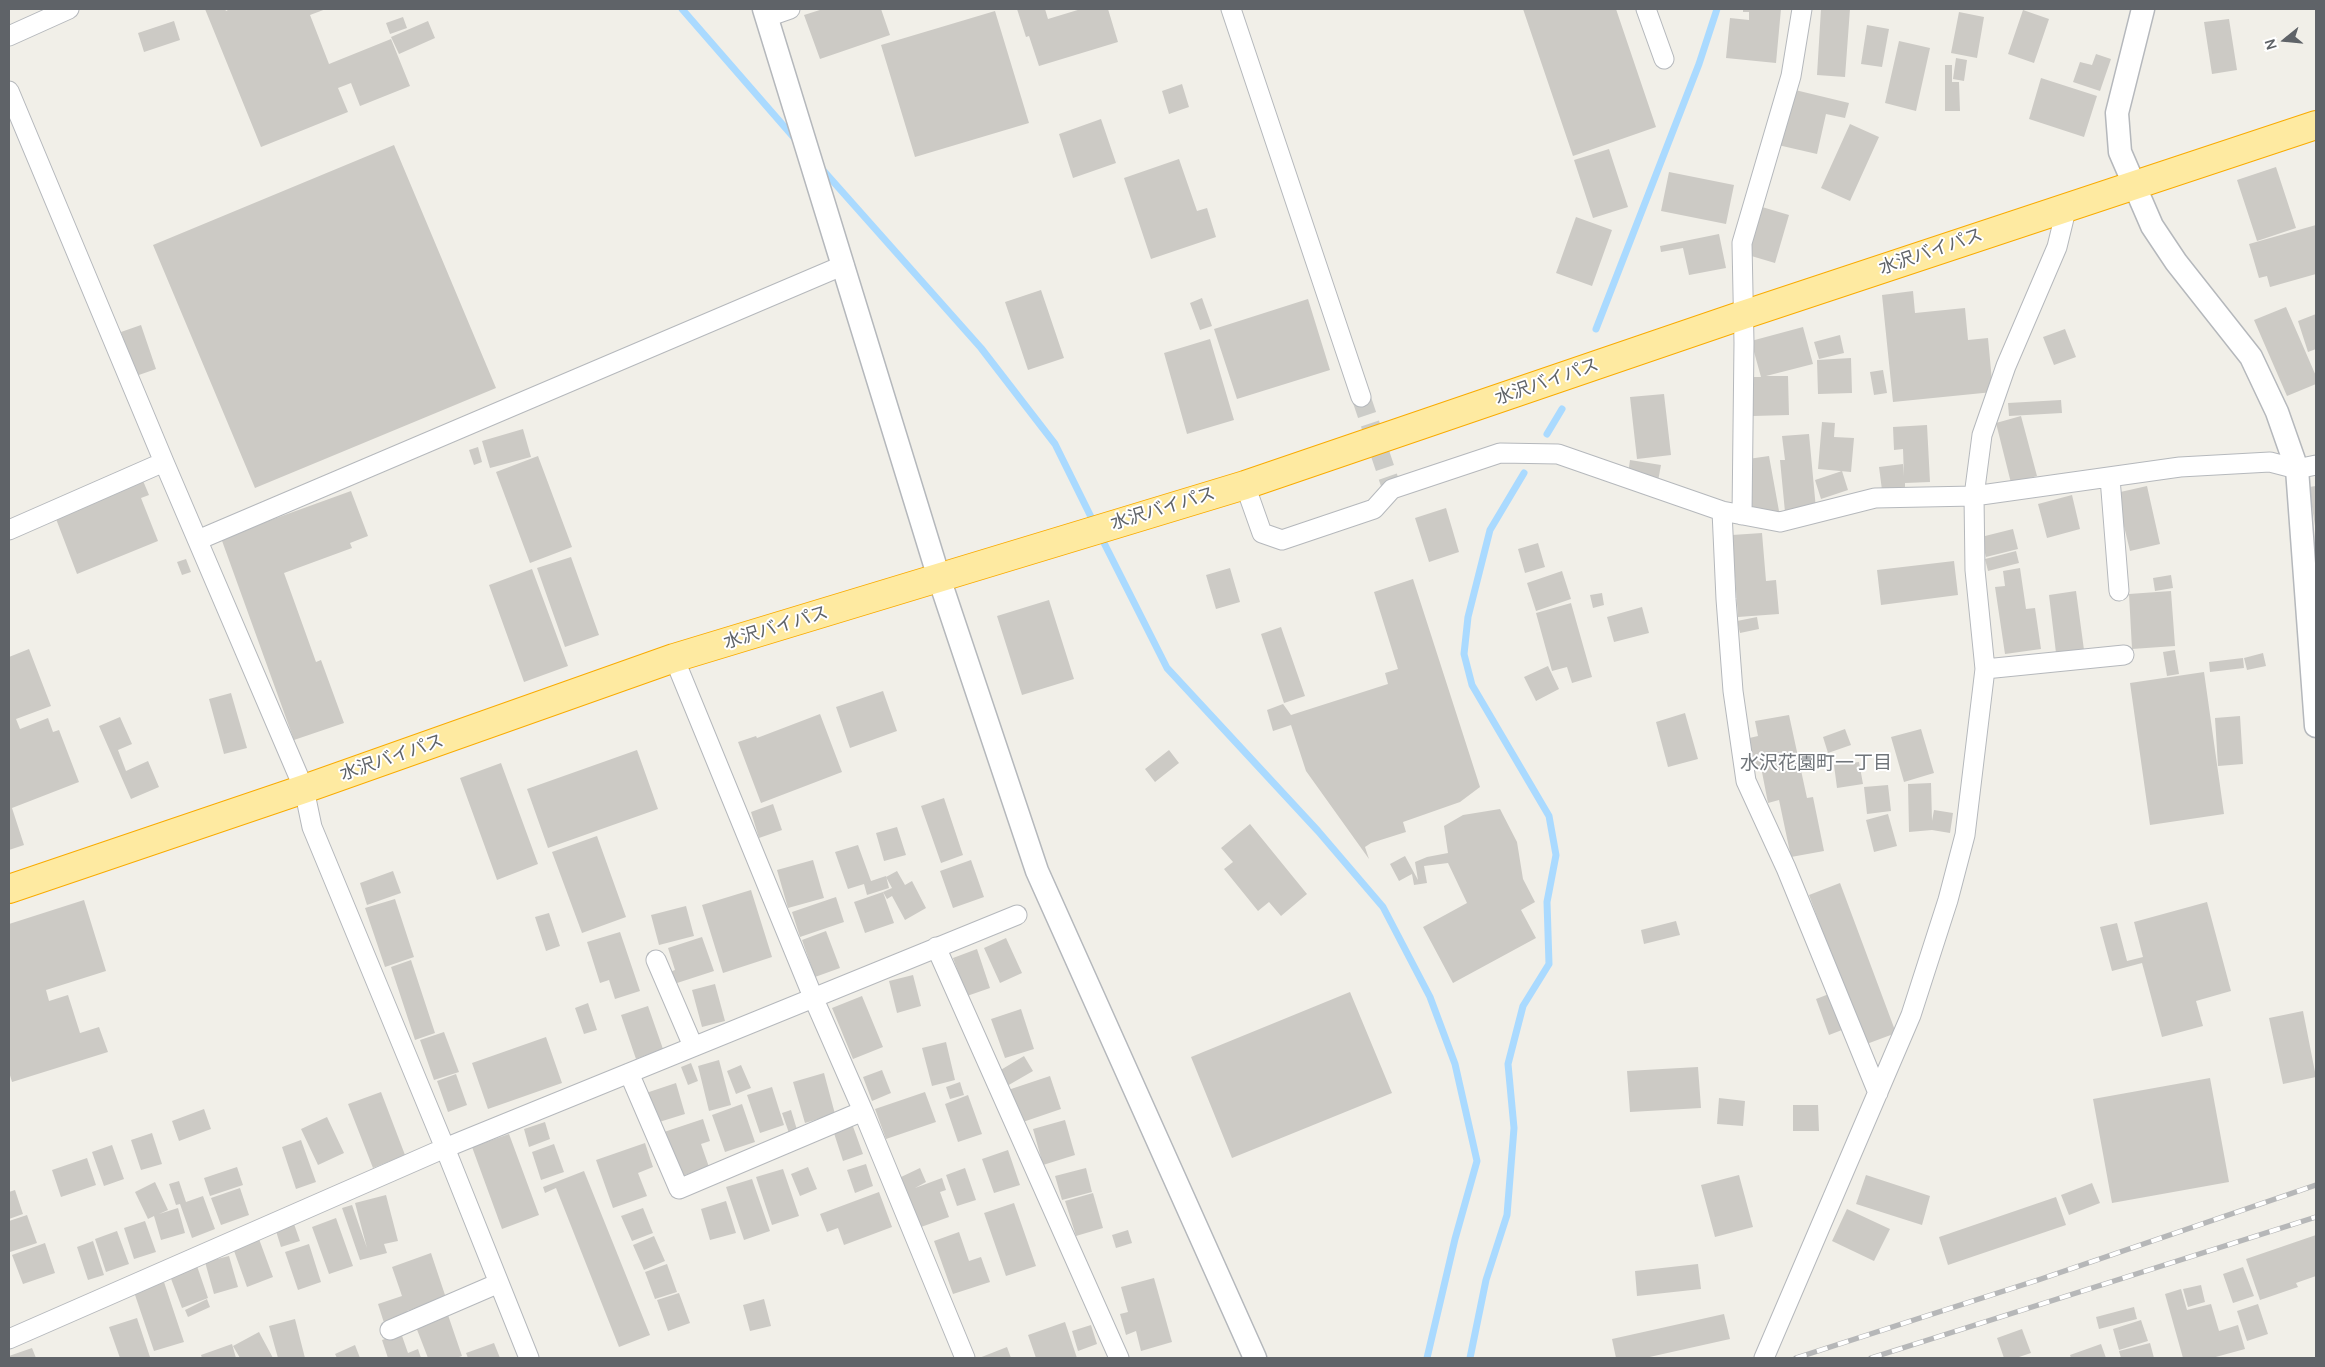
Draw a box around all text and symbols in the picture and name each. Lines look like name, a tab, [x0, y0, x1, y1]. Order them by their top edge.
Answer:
north arrow	[2260, 15, 2310, 65]
text: N	[2260, 37, 2281, 52]
street label: 水沢バイパス	[1876, 224, 1986, 280]
street label: 水沢バイパス	[1492, 354, 1602, 410]
street label: 水沢バイパス	[1108, 483, 1218, 535]
street label: 水沢バイパス	[721, 602, 831, 654]
street label: 水沢バイパス	[337, 730, 447, 786]
district label: 水沢花園町一丁目	[1740, 753, 1892, 775]

